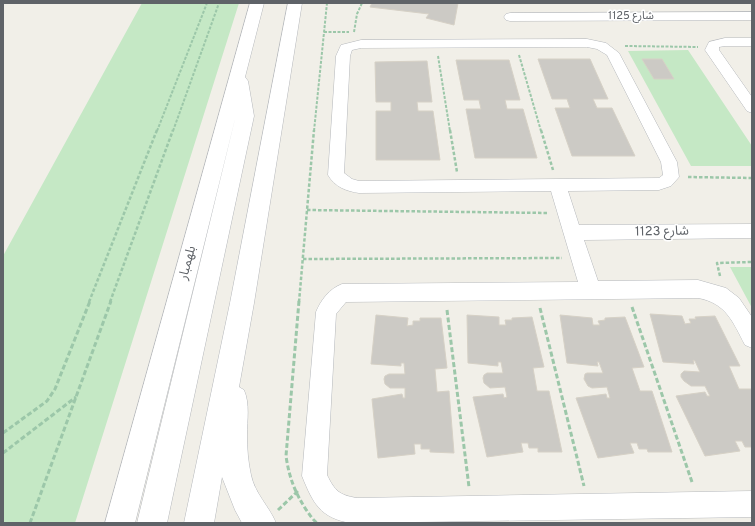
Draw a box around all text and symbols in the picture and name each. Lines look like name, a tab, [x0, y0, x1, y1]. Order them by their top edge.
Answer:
street label: شارع 1125	[608, 9, 654, 23]
street label: شارع 1123	[635, 224, 689, 241]
street label: بلهمبار	[176, 244, 200, 283]

